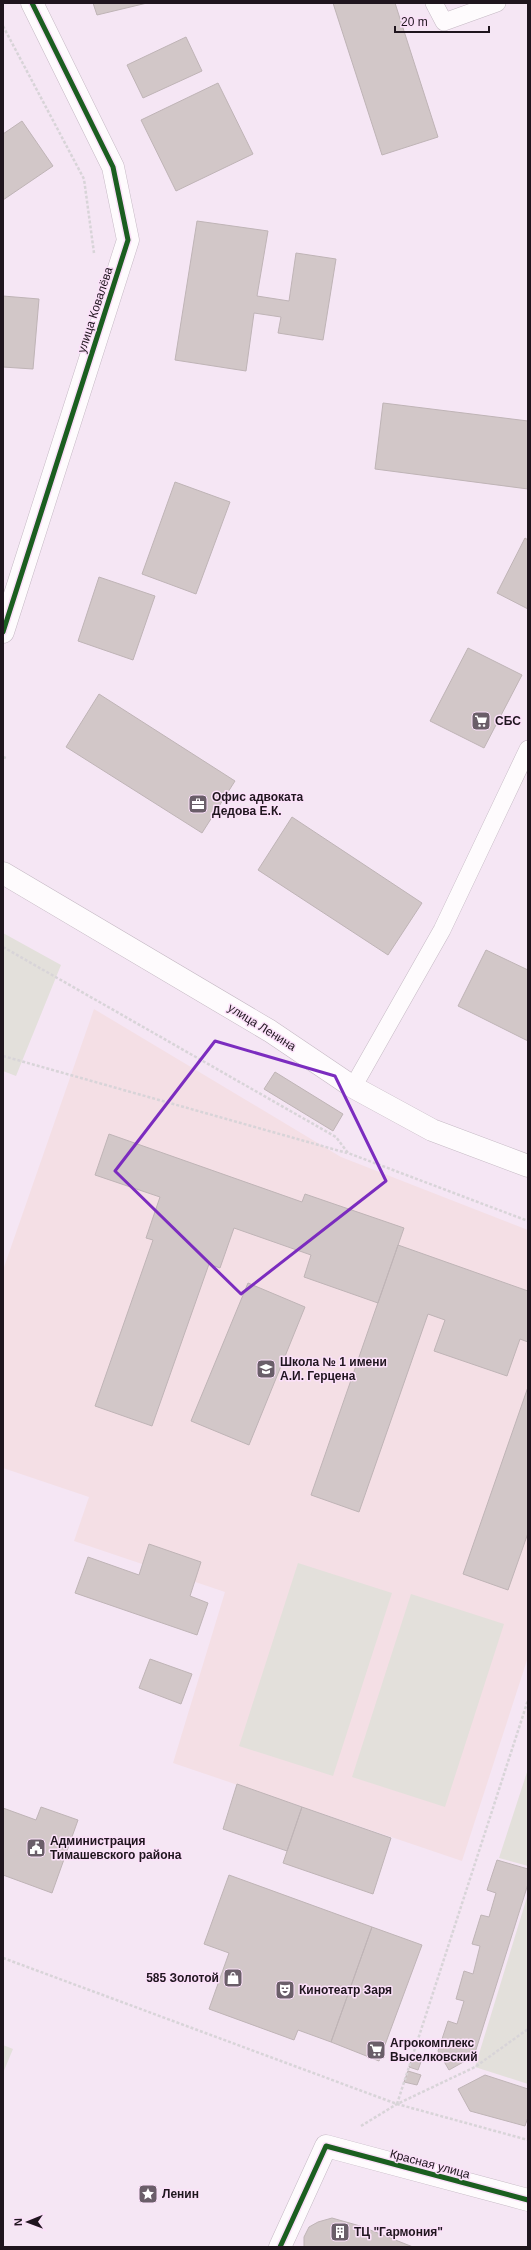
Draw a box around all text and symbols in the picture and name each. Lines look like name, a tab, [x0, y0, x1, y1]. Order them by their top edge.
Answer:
scale bar	[395, 8, 489, 34]
text: 20 m	[401, 15, 428, 29]
street label: улица Ковалёва	[75, 265, 116, 355]
supermarket icon: СБС	[470, 710, 492, 732]
place label: СБС	[495, 714, 521, 728]
place label: Офис адвоката Дедова Е.К.	[212, 790, 304, 818]
office icon: Офис адвоката Дедова Е.К.	[187, 793, 209, 815]
street label: улица Ленина	[225, 1001, 299, 1054]
place label: Школа № 1 имени А.И. Герцена	[280, 1355, 387, 1383]
school or university icon: Школа № 1 имени А.И. Герцена	[255, 1358, 277, 1380]
place label: Администрация Тимашевского района	[50, 1834, 182, 1862]
public building icon: Администрация Тимашевского района	[25, 1837, 47, 1859]
shop icon: 585 Золотой	[222, 1967, 244, 1989]
place label: 585 Золотой	[146, 1971, 219, 1985]
theatre icon: Кинотеатр Заря	[274, 1979, 296, 2001]
place label: Кинотеатр Заря	[299, 1983, 392, 1997]
place label: Агрокомплекс Выселковский	[390, 2036, 478, 2064]
supermarket icon: Агрокомплекс Выселковский	[365, 2039, 387, 2061]
street label: Красная улица	[388, 2147, 472, 2182]
place icon: Ленин	[137, 2183, 159, 2205]
place label: Ленин	[162, 2187, 199, 2201]
north arrow	[8, 2202, 48, 2242]
text: N	[12, 2218, 24, 2226]
building icon: ТЦ "Гармония"	[329, 2221, 351, 2243]
place label: ТЦ "Гармония"	[354, 2225, 443, 2239]

